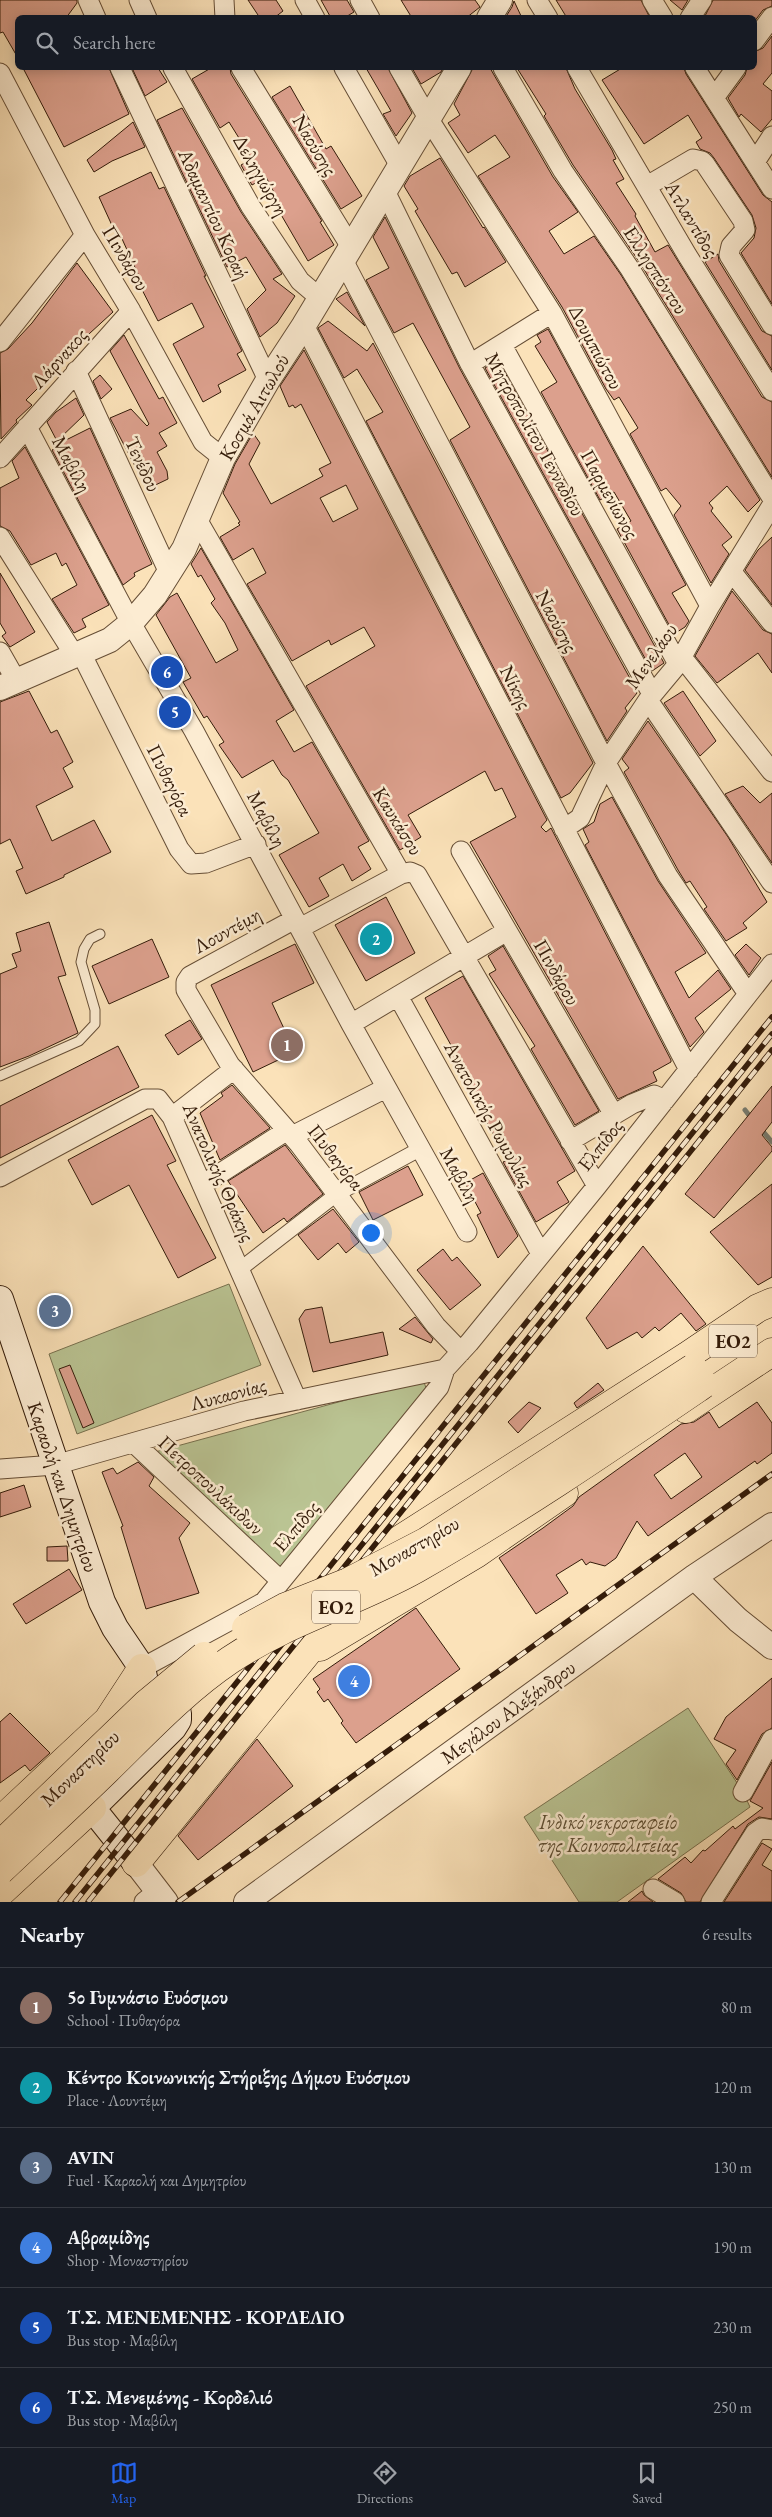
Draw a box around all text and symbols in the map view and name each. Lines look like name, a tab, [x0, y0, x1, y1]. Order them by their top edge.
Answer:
search box	[15, 15, 757, 70]
icon: search	[33, 29, 61, 57]
text: Search here	[73, 30, 155, 55]
street label: Ναούσης	[287, 109, 344, 181]
street label: Δεληγιώργη	[227, 130, 295, 220]
street label: Αδαμαντίου Κοραή	[172, 144, 256, 283]
street label: Ατλαντίδος	[659, 175, 725, 262]
street label: Πινδάρου	[96, 220, 156, 296]
street label: Ελλησπόντου	[618, 221, 694, 319]
street label: Δουμπιώτου	[563, 300, 629, 394]
street label: Λάρνακος	[24, 322, 93, 394]
street label: Μητροπολίτου Γενναδίου	[479, 347, 591, 521]
street label: Κοσμά Αιτωλού	[213, 349, 295, 465]
street label: Μαβίλη	[46, 431, 98, 497]
street label: Τενέδου	[119, 432, 167, 496]
street label: Παρμενίωνος	[575, 445, 645, 544]
street label: Ναούσης	[530, 585, 584, 657]
street label: Μενελάου	[619, 618, 683, 694]
pin: 6	[151, 653, 183, 691]
street label: Νίκης	[494, 661, 538, 714]
pin: 5	[159, 693, 191, 731]
street label: Πυθαγόρα	[141, 740, 200, 821]
street label: Καυκάσου	[367, 782, 429, 860]
street label: Μαβίλη	[241, 786, 293, 852]
street label: Λουντέμη	[188, 901, 265, 960]
pin: 2	[360, 920, 392, 958]
street label: Πινδάρου	[528, 934, 586, 1010]
pin: 1	[271, 1026, 303, 1064]
street label: Ανατολικής Ρωμυλίας	[438, 1036, 540, 1191]
street label: Ανατολικής Θράκης	[176, 1098, 261, 1246]
street label: Ελπίδος	[572, 1114, 628, 1176]
street label: Πυθαγόρα	[302, 1119, 371, 1196]
street label: Μαβίλη	[434, 1142, 486, 1208]
your location	[358, 1220, 384, 1246]
pin: 3	[39, 1292, 71, 1330]
road number: ΕΟ2	[709, 1324, 757, 1358]
street label: Λυκαονίας	[186, 1371, 269, 1417]
street label: Καραολή και Δημητρίου	[22, 1398, 104, 1576]
street label: Πετροπουλάκιδων	[153, 1429, 269, 1541]
street label: Ελπίδος	[267, 1495, 325, 1557]
street label: Μοναστηρίου	[364, 1510, 464, 1582]
road number: ΕΟ2	[312, 1590, 360, 1624]
street label: Μεγάλου Αλεξάνδρου	[435, 1654, 581, 1770]
pin: 4	[338, 1662, 370, 1700]
street label: Μοναστηρίου	[35, 1724, 125, 1812]
park label: Ινδικό νεκροταφείο της Κοινοπολιτείας	[538, 1809, 678, 1858]
text: Nearby	[20, 1921, 84, 1948]
text: 6 results	[702, 1924, 752, 1945]
text: 5ο Γυμνάσιο Ευόσμου	[67, 1985, 228, 2010]
text: 1	[32, 1997, 40, 2018]
text: 80 m	[721, 1997, 752, 2018]
text: School · Πυθαγόρα	[67, 2010, 180, 2031]
text: Κέντρο Κοινωνικής Στήριξης Δήμου Ευόσμου	[67, 2065, 410, 2090]
text: 2	[32, 2077, 40, 2098]
text: 120 m	[713, 2077, 752, 2098]
text: Place · Λουντέμη	[67, 2090, 167, 2111]
text: AVIN	[67, 2145, 114, 2170]
text: 3	[32, 2157, 40, 2178]
text: 130 m	[713, 2157, 752, 2178]
text: Fuel · Καραολή και Δημητρίου	[67, 2170, 246, 2191]
text: Αβραμίδης	[67, 2225, 150, 2250]
text: 4	[32, 2237, 40, 2258]
text: 190 m	[713, 2237, 752, 2258]
text: Shop · Μοναστηρίου	[67, 2250, 189, 2271]
text: Τ.Σ. ΜΕΝΕΜΕΝΗΣ - ΚΟΡΔΕΛΙΟ	[67, 2305, 345, 2330]
text: 5	[32, 2317, 40, 2338]
text: 230 m	[713, 2317, 752, 2338]
text: Bus stop · Μαβίλη	[67, 2330, 178, 2351]
text: Τ.Σ. Μενεμένης - Κορδελιό	[67, 2385, 273, 2410]
text: 6	[32, 2397, 40, 2418]
text: 250 m	[713, 2397, 752, 2418]
text: Bus stop · Μαβίλη	[67, 2410, 178, 2431]
tab: Map	[110, 2459, 138, 2507]
tab: Directions	[357, 2459, 413, 2507]
tab: Saved	[632, 2459, 662, 2507]

